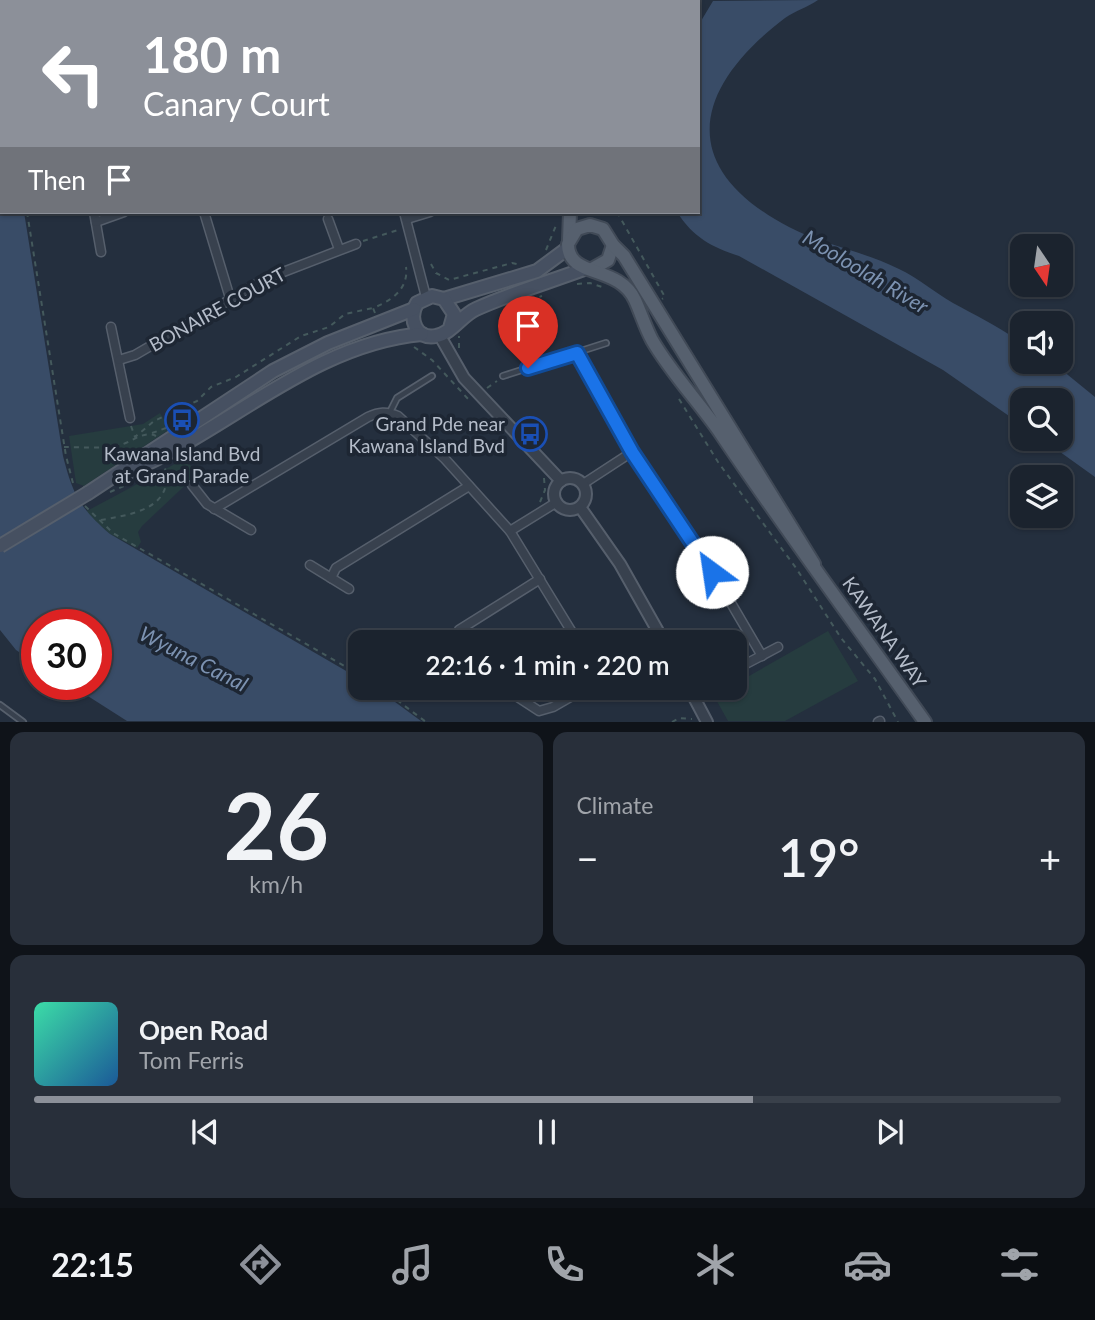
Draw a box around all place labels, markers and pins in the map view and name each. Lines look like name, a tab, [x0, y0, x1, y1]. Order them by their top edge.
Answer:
pin	[498, 296, 558, 368]
bus stop icon: Kawana Island Bvd at Grand Parade	[163, 401, 201, 439]
place label: Grand Pde near Kawana Island Bvd	[348, 412, 505, 457]
bus stop icon: Grand Pde near Kawana Island Bvd	[511, 415, 549, 453]
place label: Kawana Island Bvd at Grand Parade	[104, 442, 260, 487]

